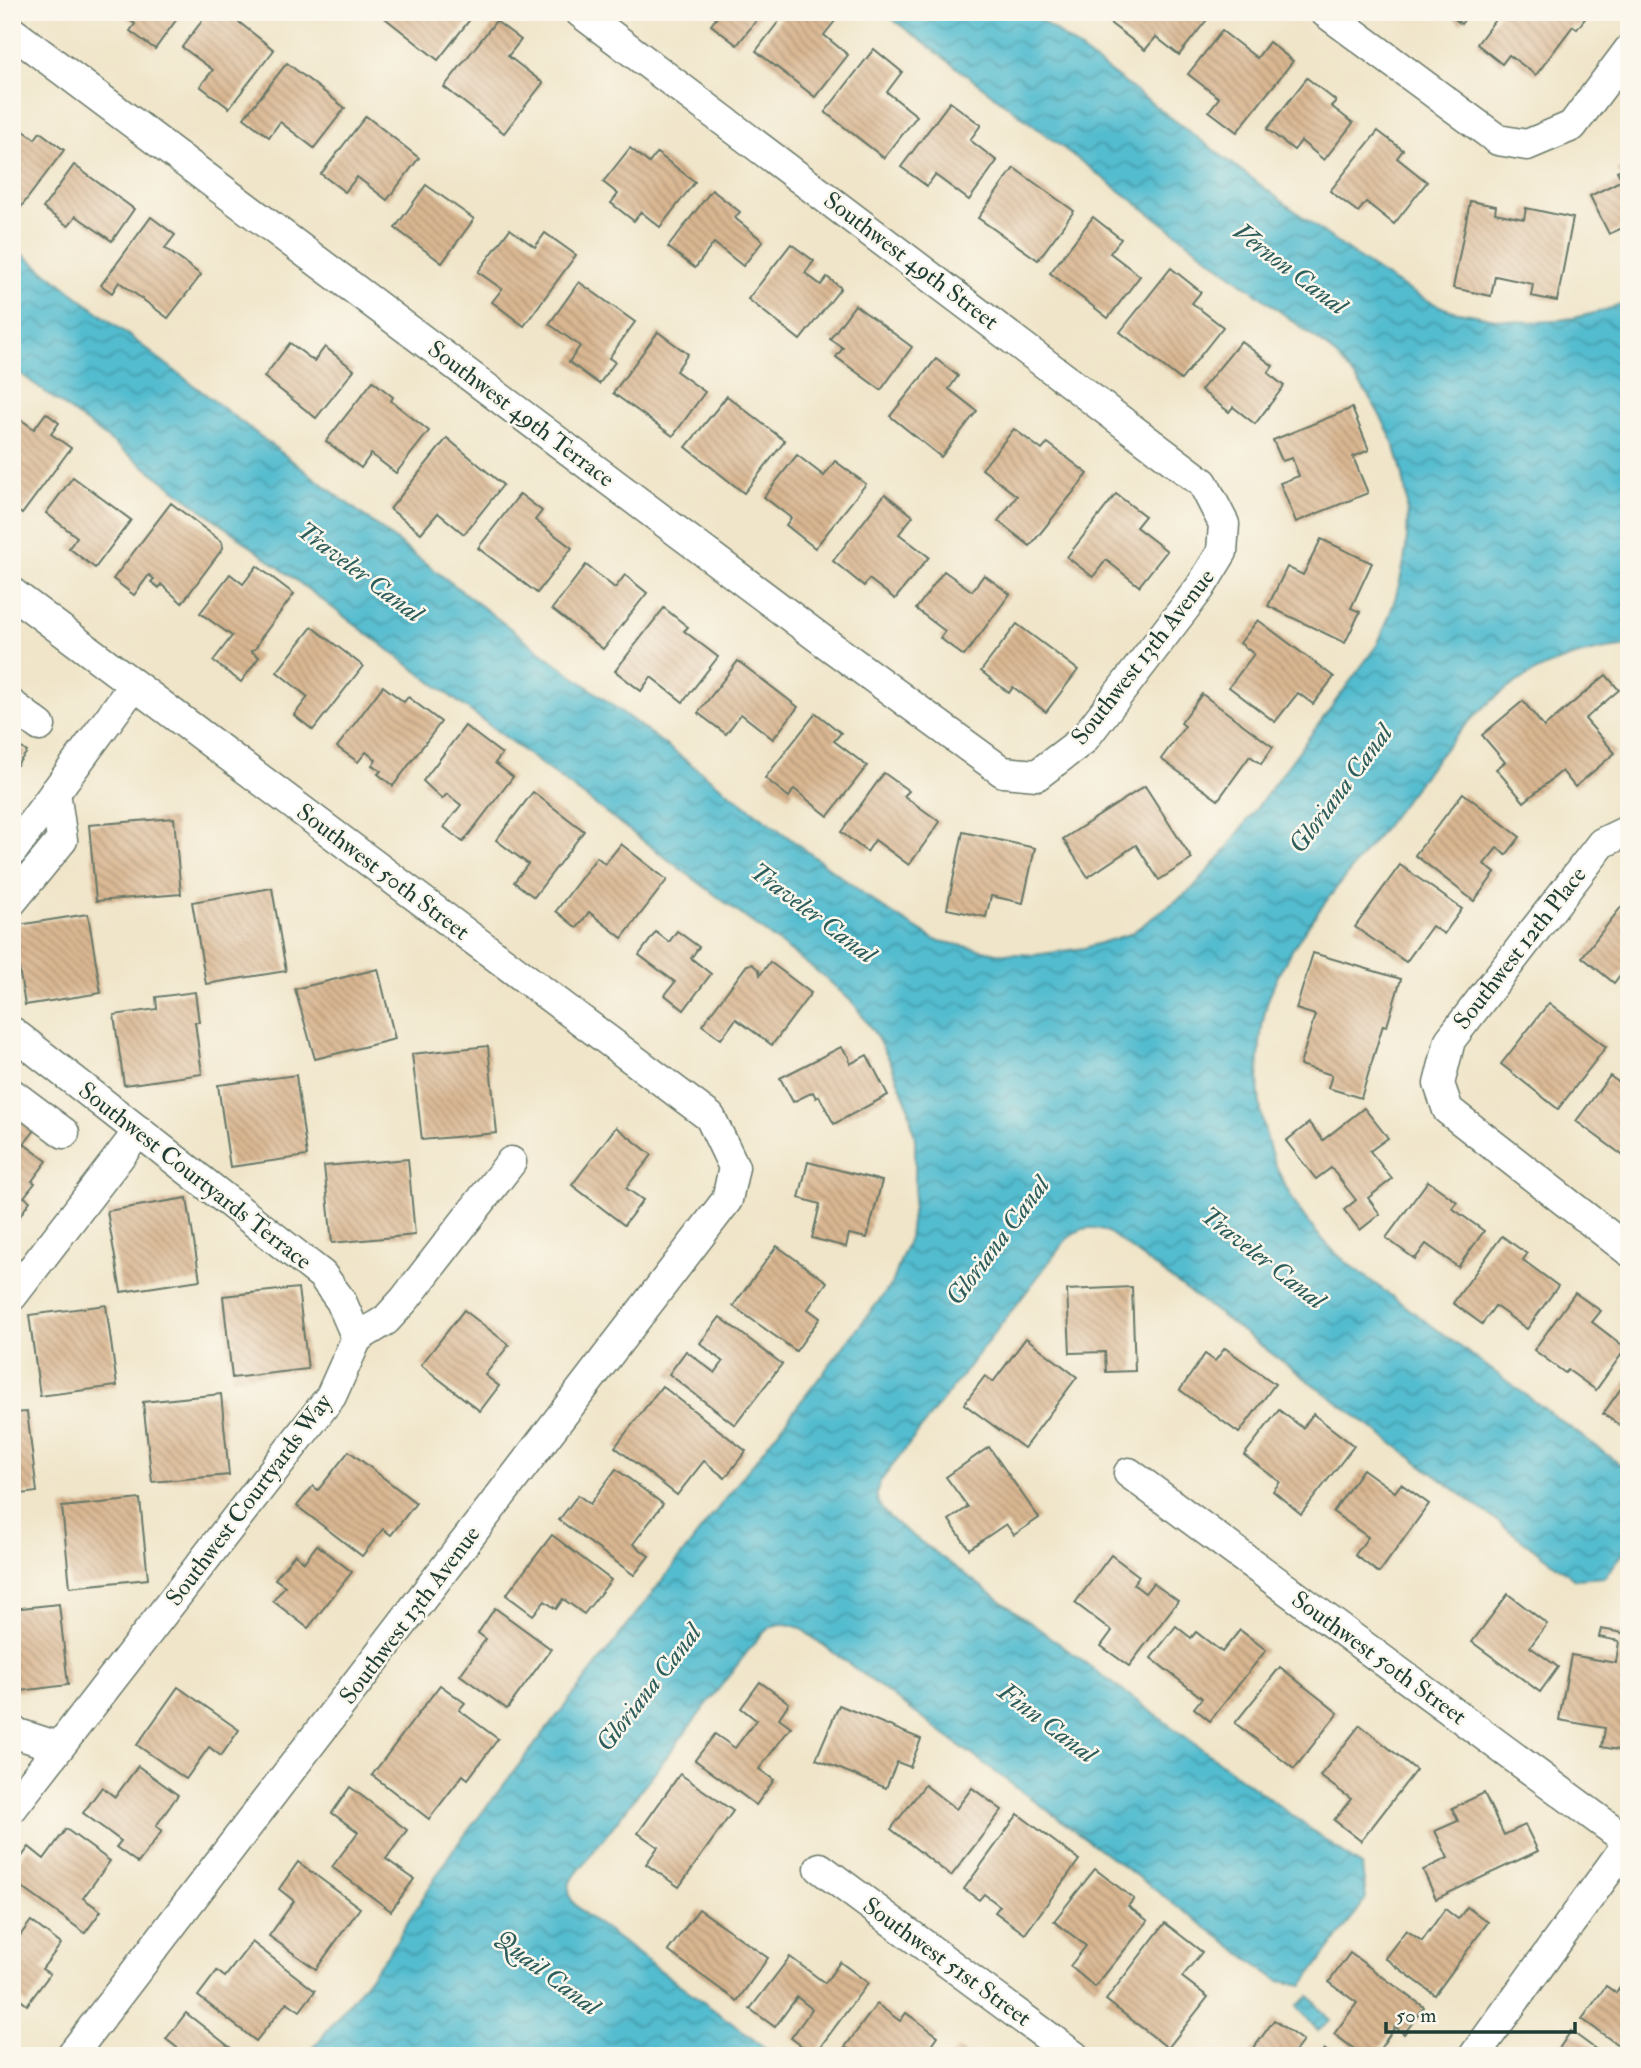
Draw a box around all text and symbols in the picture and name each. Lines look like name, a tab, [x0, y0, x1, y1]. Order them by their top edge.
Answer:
street label: Southwest 49th Street	[817, 185, 1005, 337]
water label: Vernon Canal	[1227, 216, 1355, 323]
street label: Southwest 49th Terrace	[421, 334, 621, 494]
water label: Traveler Canal	[291, 514, 430, 631]
street label: Southwest 13th Avenue	[1064, 562, 1222, 752]
water label: Gloriana Canal	[1282, 717, 1401, 860]
street label: Southwest 50th Street	[290, 797, 476, 947]
water label: Traveler Canal	[744, 855, 883, 972]
street label: Southwest 12th Place	[1447, 860, 1593, 1036]
street label: Southwest Courtyards Terrace	[72, 1075, 318, 1277]
water label: Gloriana Canal	[939, 1169, 1058, 1312]
water label: Traveler Canal	[1195, 1200, 1333, 1318]
street label: Southwest Courtyards Way	[159, 1387, 339, 1612]
street label: Southwest 13th Avenue	[333, 1520, 487, 1710]
street label: Southwest 50th Street	[1285, 1584, 1473, 1732]
water label: Gloriana Canal	[589, 1616, 710, 1758]
water label: Finn Canal	[990, 1675, 1104, 1771]
street label: Southwest 51st Street	[857, 1890, 1038, 2034]
water label: Quail Canal	[488, 1923, 607, 2025]
scale bar	[1386, 1991, 1574, 2035]
text: 50 m	[1396, 2002, 1437, 2029]

